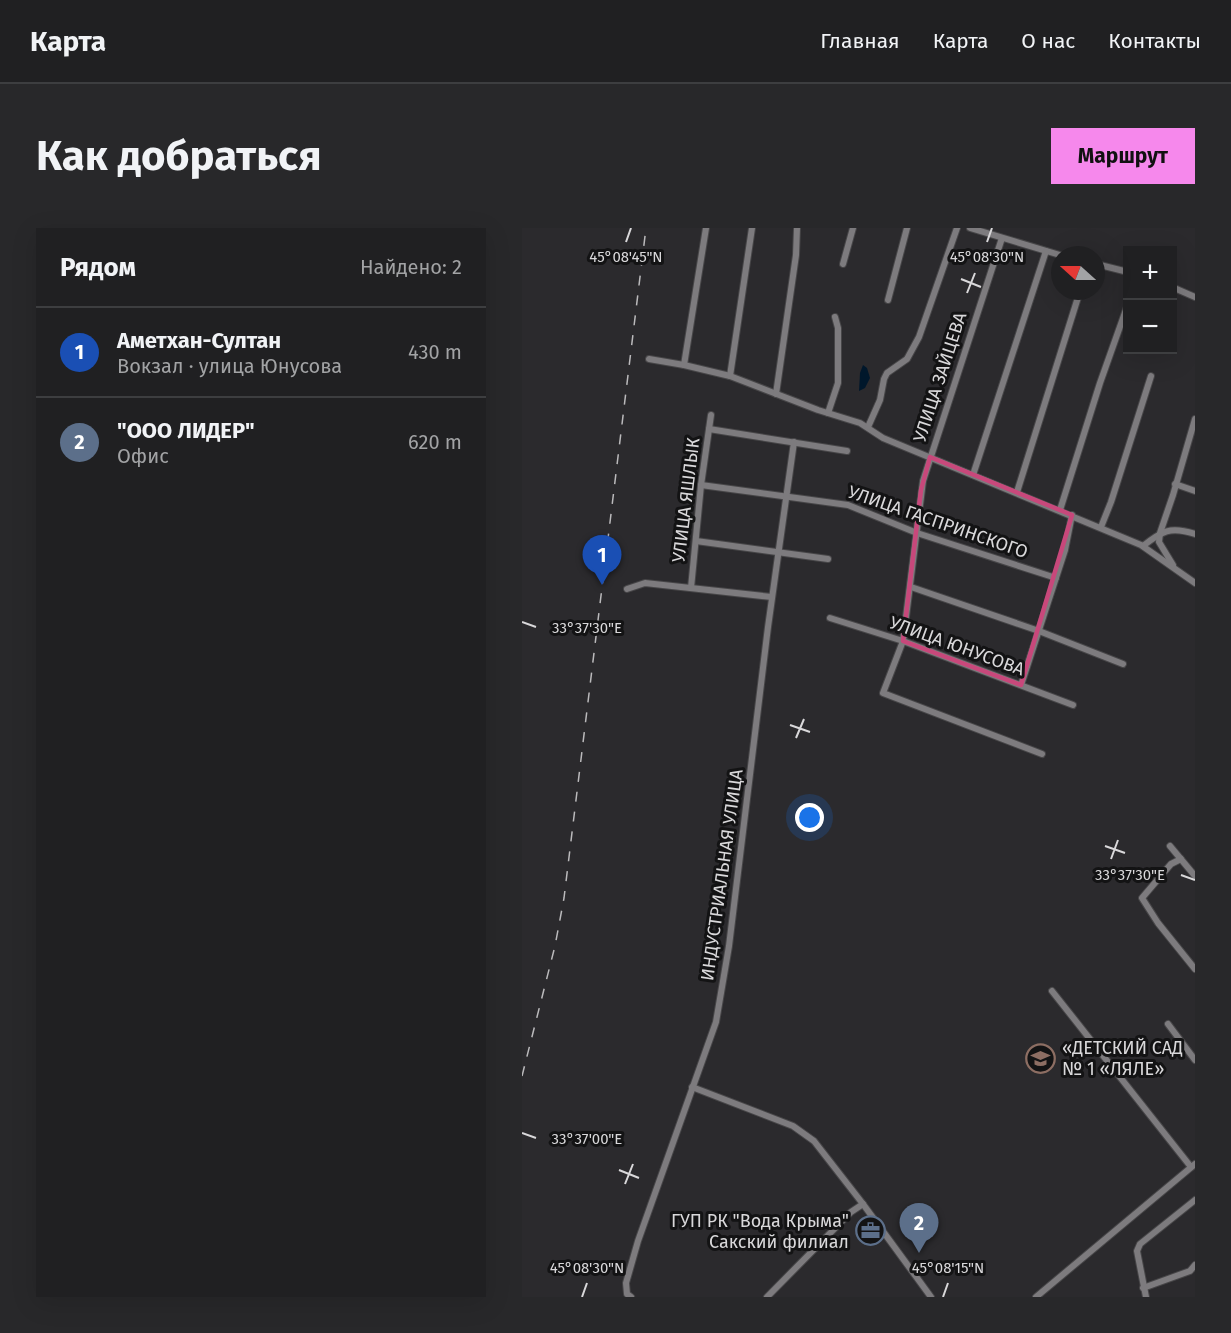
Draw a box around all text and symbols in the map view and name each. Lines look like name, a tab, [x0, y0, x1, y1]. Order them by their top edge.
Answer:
text: Карта	[30, 25, 106, 58]
text: Главная	[820, 28, 900, 54]
text: Карта	[933, 28, 988, 54]
text: О нас	[1021, 28, 1075, 54]
text: Контакты	[1108, 28, 1201, 54]
button: Маршрут	[1051, 128, 1195, 184]
text: Как добраться	[36, 131, 322, 181]
north arrow	[1051, 246, 1105, 300]
map controls	[1123, 246, 1177, 354]
button: +	[1123, 246, 1177, 300]
text: 45°08'45"N	[589, 248, 663, 266]
text: 45°08'30"N	[950, 248, 1024, 266]
text: Рядом	[60, 252, 136, 283]
text: Найдено: 2	[360, 255, 462, 279]
button: −	[1123, 300, 1177, 354]
street label: УЛИЦА ЗАЙЦЕВА	[909, 309, 972, 445]
text: Аметхан-Султан	[117, 327, 281, 354]
text: 1	[75, 340, 84, 364]
text: 430 m	[408, 340, 462, 364]
text: Вокзал · улица Юнусова	[117, 354, 342, 378]
text: "ООО ЛИДЕР"	[117, 417, 255, 444]
text: 2	[74, 430, 85, 454]
text: 620 m	[408, 430, 462, 454]
street label: УЛИЦА ЯШЛЫК	[667, 436, 705, 564]
text: Офис	[117, 444, 169, 468]
street label: УЛИЦА ГАСПРИНСКОГО	[845, 481, 1031, 563]
pin: 1	[582, 536, 622, 585]
street label: УЛИЦА ЮНУСОВА	[887, 611, 1028, 681]
text: 33°37'30"E	[552, 619, 622, 637]
street label: ИНДУСТРИАЛЬНАЯ УЛИЦА	[696, 767, 748, 982]
your location	[795, 803, 824, 832]
text: 33°37'30"E	[1095, 866, 1165, 884]
place label: «ДЕТСКИЙ САД № 1 «ЛЯЛЕ»	[1062, 1037, 1183, 1080]
school or university icon: «ДЕТСКИЙ САД № 1 «ЛЯЛЕ»	[1025, 1042, 1057, 1074]
text: 33°37'00"E	[552, 1130, 622, 1148]
pin: 2	[900, 1204, 938, 1253]
place label: ГУП РК "Вода Крыма" Сакский филиал	[671, 1210, 849, 1253]
office icon: ГУП РК "Вода Крыма" Сакский филиал	[854, 1215, 886, 1247]
text: 45°08'30"N	[550, 1259, 624, 1277]
text: 45°08'15"N	[912, 1259, 984, 1277]

